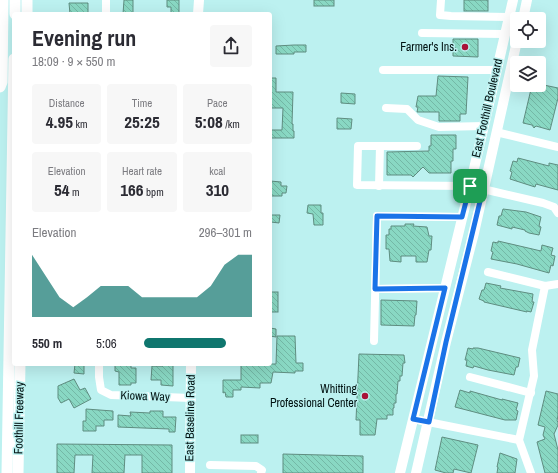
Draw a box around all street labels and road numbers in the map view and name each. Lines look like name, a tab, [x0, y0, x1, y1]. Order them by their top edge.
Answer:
street label: East Foothill Boulevard	[468, 57, 506, 159]
street label: East Baseline Road	[181, 374, 199, 462]
street label: Foothill Freeway	[10, 382, 28, 454]
street label: Kiowa Way	[120, 387, 170, 405]

